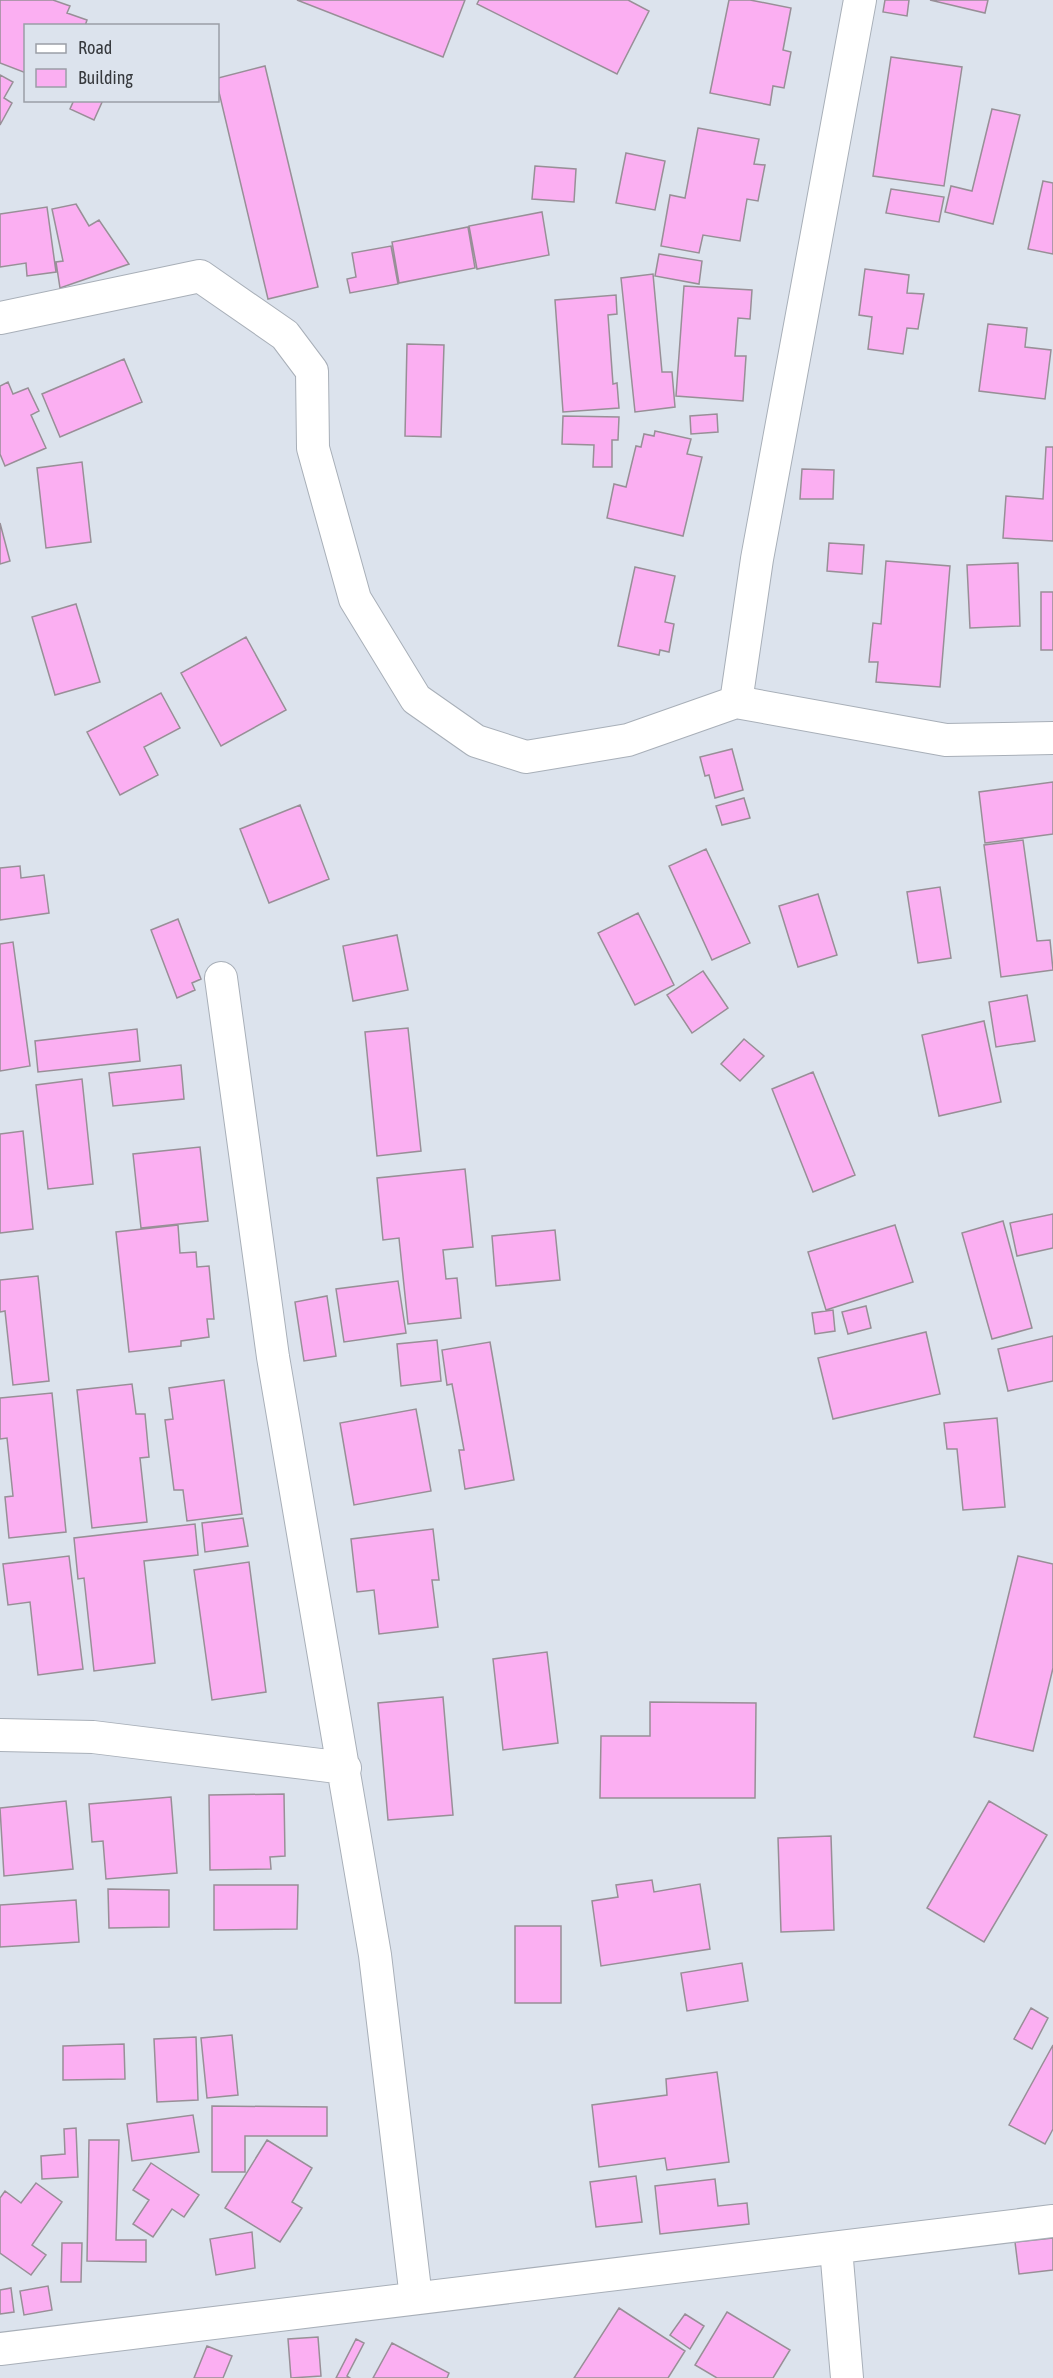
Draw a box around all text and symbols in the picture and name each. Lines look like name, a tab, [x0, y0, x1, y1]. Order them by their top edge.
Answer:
legend	[24, 24, 219, 102]
text: Road	[78, 37, 112, 58]
text: Building	[78, 67, 133, 88]

